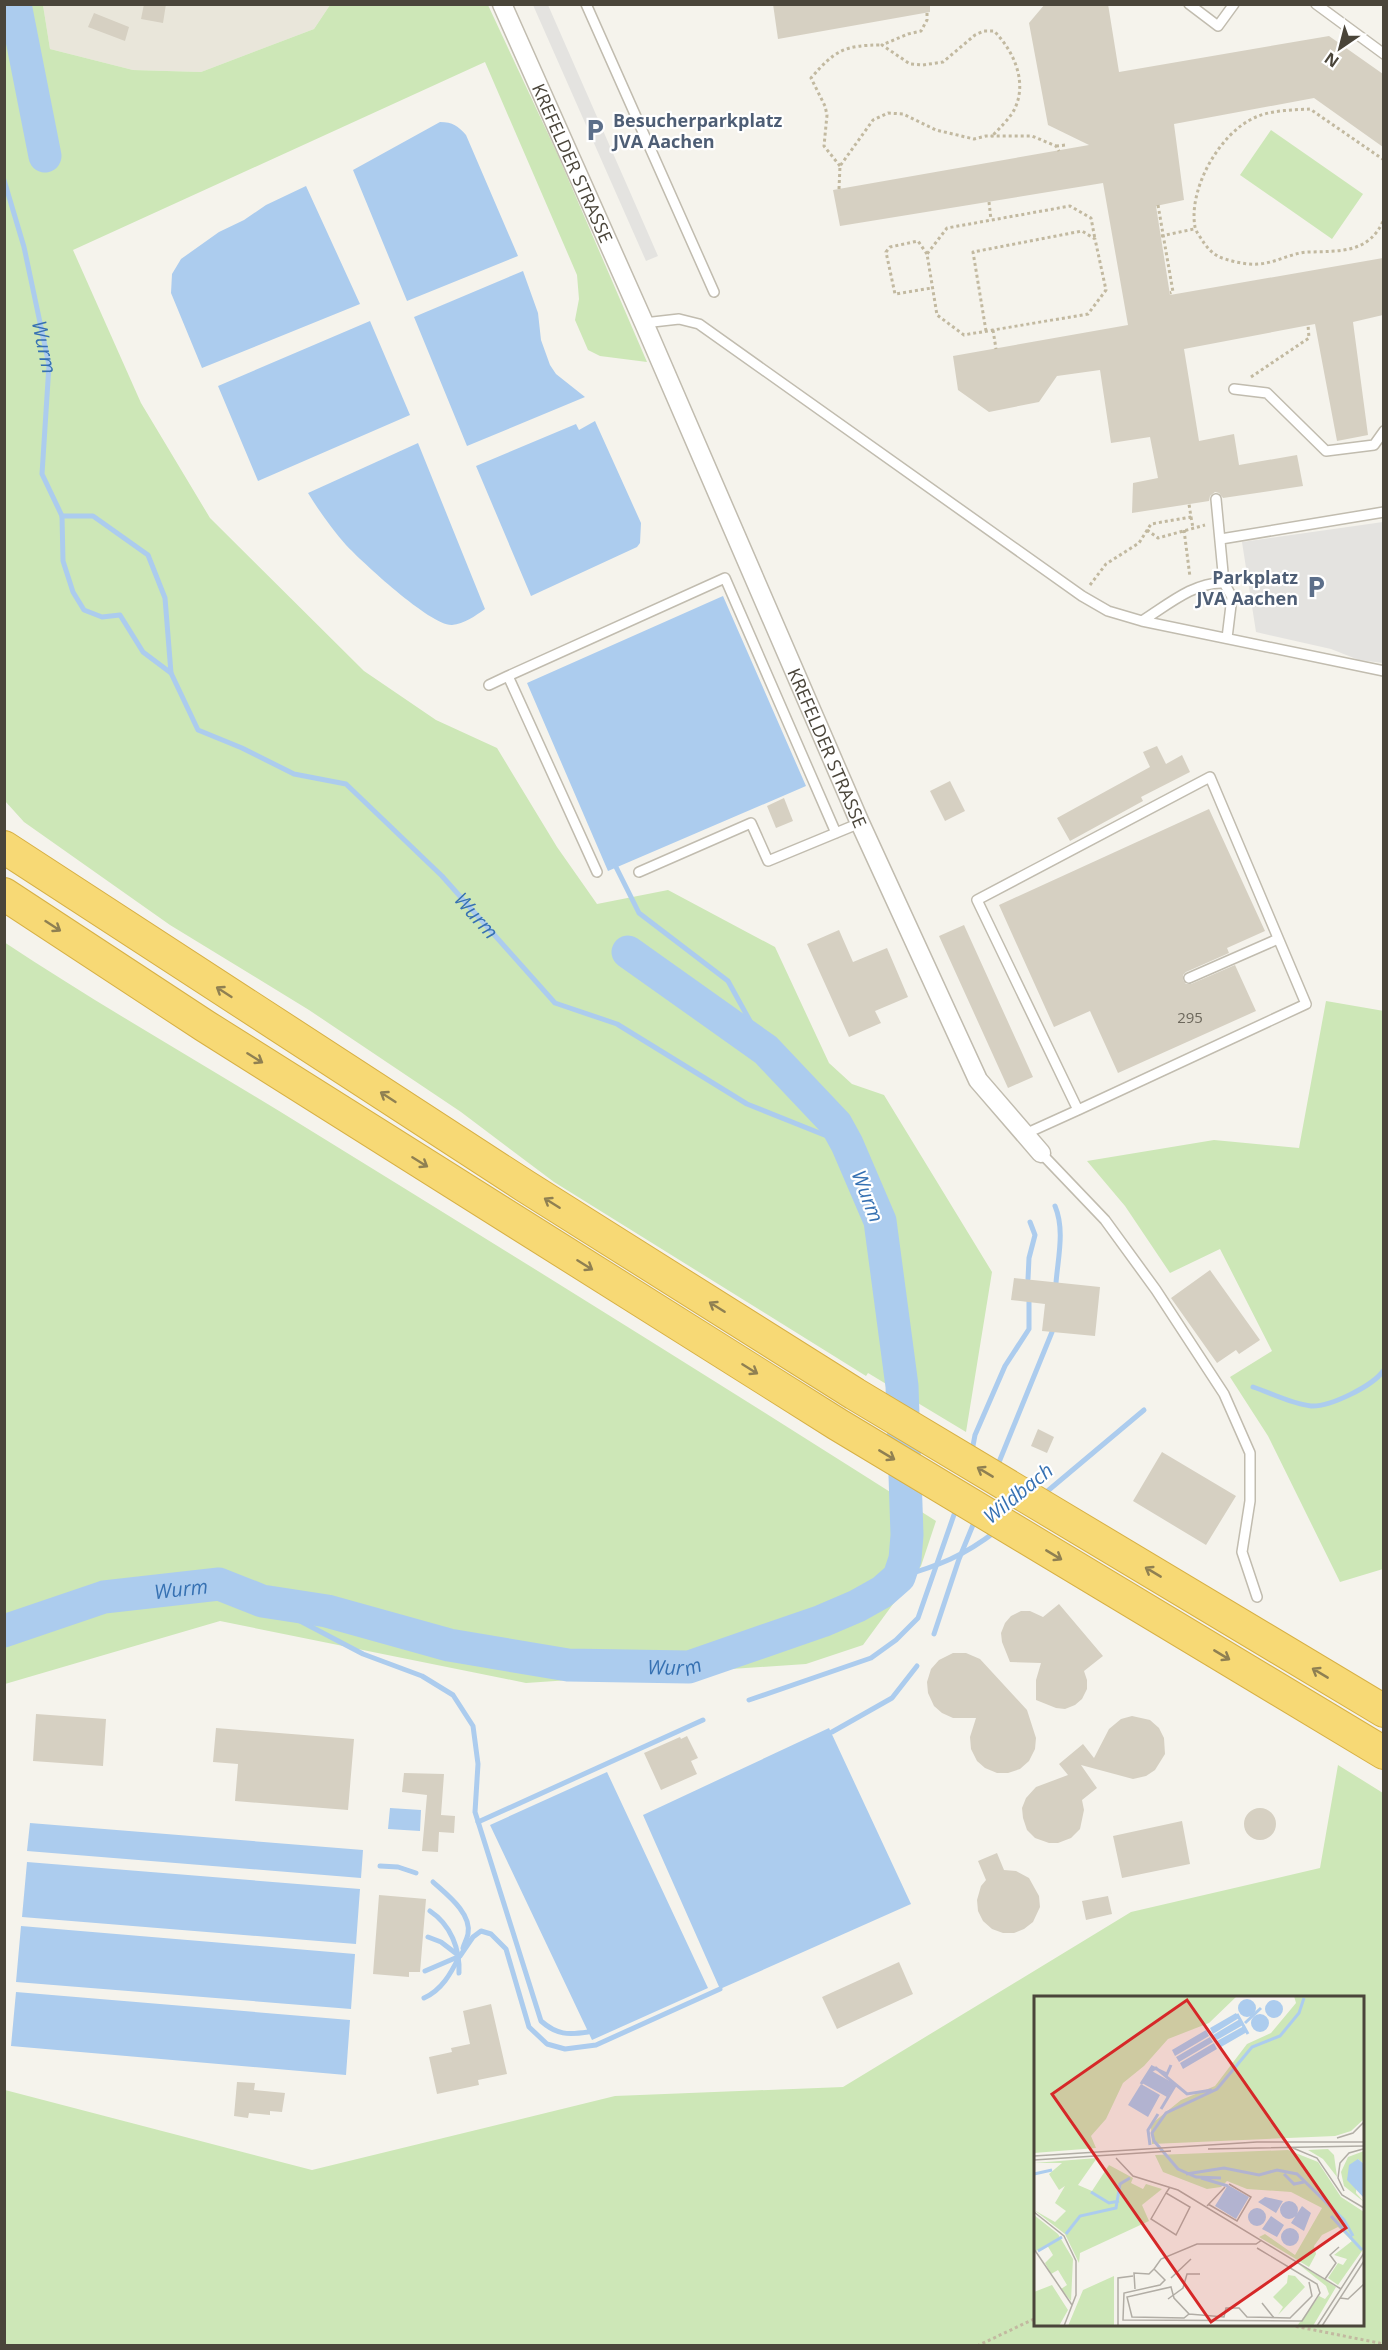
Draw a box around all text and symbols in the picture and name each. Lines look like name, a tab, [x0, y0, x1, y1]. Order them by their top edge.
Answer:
north arrow	[1310, 18, 1370, 78]
text: N	[1320, 48, 1343, 73]
street label: KREFELDER STRASSE	[527, 80, 619, 246]
place label: Besucherparkplatz JVA Aachen	[611, 108, 783, 153]
parking icon: Besucherparkplatz JVA Aachen	[582, 117, 608, 143]
water label: Wurm	[26, 318, 64, 376]
place label: Parkplatz JVA Aachen	[1194, 565, 1298, 610]
parking icon: Parkplatz JVA Aachen	[1303, 574, 1329, 600]
street label: KREFELDER STRASSE	[782, 664, 873, 831]
water label: Wurm	[449, 886, 505, 944]
one-way arrow	[45, 920, 61, 932]
one-way arrow	[216, 985, 233, 997]
house number: 295	[1177, 1007, 1203, 1027]
one-way arrow	[246, 1051, 263, 1064]
one-way arrow	[380, 1091, 397, 1103]
one-way arrow	[411, 1155, 428, 1168]
water label: Wurm	[846, 1166, 890, 1226]
one-way arrow	[544, 1197, 561, 1209]
one-way arrow	[576, 1259, 593, 1272]
one-way arrow	[709, 1301, 726, 1313]
one-way arrow	[741, 1363, 758, 1376]
one-way arrow	[878, 1449, 895, 1461]
water label: Wildbach	[978, 1457, 1058, 1529]
one-way arrow	[977, 1466, 994, 1478]
one-way arrow	[1045, 1549, 1062, 1561]
one-way arrow	[1145, 1566, 1162, 1578]
water label: Wurm	[153, 1572, 209, 1605]
water label: Wurm	[647, 1650, 705, 1681]
one-way arrow	[1213, 1650, 1230, 1662]
one-way arrow	[1312, 1666, 1329, 1678]
inset map	[1034, 1996, 1364, 2326]

